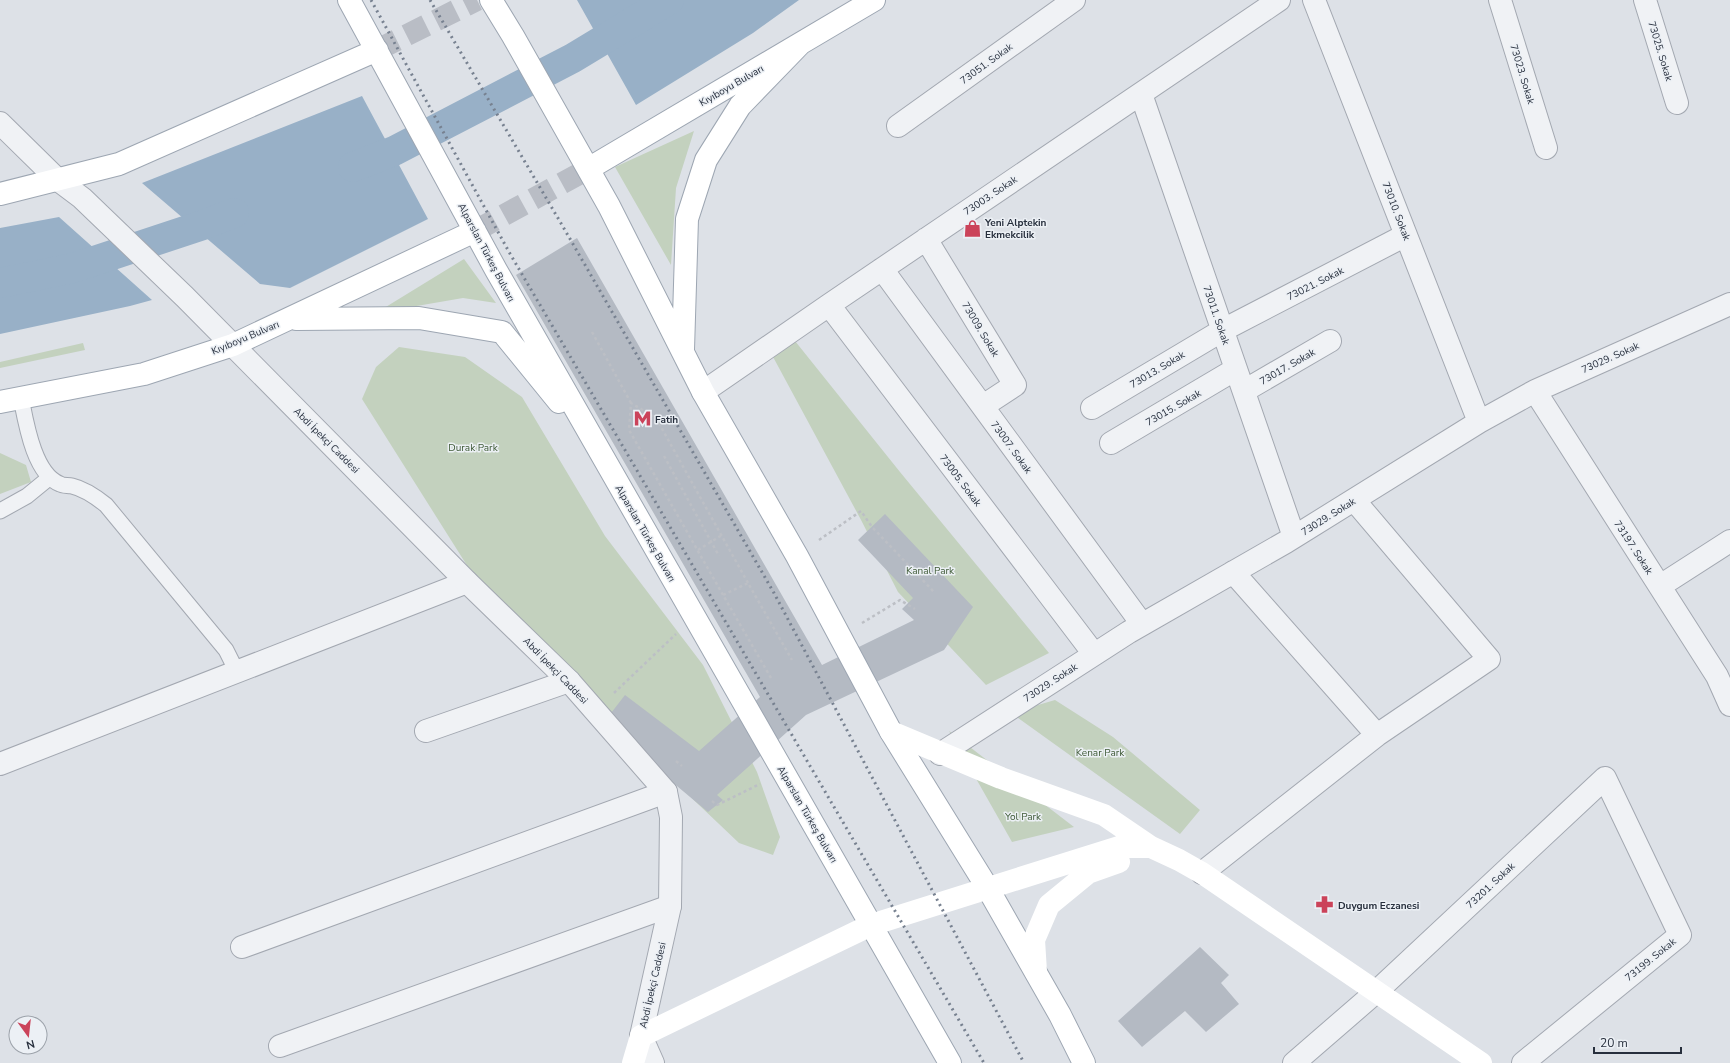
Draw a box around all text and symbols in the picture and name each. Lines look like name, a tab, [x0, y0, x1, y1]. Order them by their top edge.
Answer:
street label: 73025. Sokak	[1644, 20, 1676, 84]
street label: 73051. Sokak	[957, 39, 1017, 88]
street label: 73023. Sokak	[1506, 43, 1538, 107]
street label: Kıyıboyu Bulvarı	[697, 62, 766, 110]
street label: 73003. Sokak	[961, 172, 1021, 219]
street label: 73010. Sokak	[1378, 180, 1414, 244]
street label: Alparslan Türkeş Bulvarı	[454, 201, 518, 304]
place label: Yeni Alptekin Ekmekcilik	[984, 216, 1047, 242]
shop icon: Yeni Alptekin Ekmekcilik	[962, 218, 982, 238]
street label: 73021. Sokak	[1285, 263, 1347, 304]
street label: 73011. Sokak	[1199, 284, 1233, 348]
street label: 73009. Sokak	[958, 299, 1003, 360]
street label: Kıyıboyu Bulvarı	[209, 317, 281, 358]
street label: 73029. Sokak	[1579, 339, 1642, 377]
street label: 73017. Sokak	[1257, 345, 1319, 388]
street label: 73013. Sokak	[1127, 347, 1188, 392]
street label: 73015. Sokak	[1143, 386, 1205, 429]
street label: Abdi İpekçi Caddesi	[290, 405, 362, 477]
metro station icon: Fatih	[632, 409, 652, 429]
place label: Fatih	[655, 413, 678, 427]
street label: 73007. Sokak	[987, 418, 1036, 478]
park label: Durak Park	[448, 441, 499, 455]
street label: 73005. Sokak	[936, 452, 985, 510]
street label: Alparslan Türkeş Bulvarı	[612, 482, 679, 585]
street label: 73029. Sokak	[1299, 494, 1359, 539]
street label: 73197. Sokak	[1610, 518, 1656, 578]
park label: Kanal Park	[906, 564, 955, 578]
street label: Abdi İpekçi Caddesi	[520, 634, 591, 707]
street label: 73029. Sokak	[1021, 660, 1081, 706]
park label: Kenar Park	[1076, 746, 1125, 760]
street label: Alparslan Türkeş Bulvarı	[774, 763, 841, 866]
park label: Yol Park	[1004, 810, 1042, 824]
street label: 73201. Sokak	[1463, 859, 1519, 912]
pharmacy icon: Duygum Eczanesi	[1315, 895, 1335, 915]
place label: Duygum Eczanesi	[1338, 899, 1419, 913]
street label: 73199. Sokak	[1622, 934, 1680, 985]
street label: Abdi İpekçi Caddesi	[636, 941, 670, 1030]
north arrow	[8, 1015, 48, 1055]
scale bar	[1594, 1029, 1681, 1055]
text: 20 m	[1600, 1035, 1628, 1051]
text: N	[25, 1036, 36, 1052]

